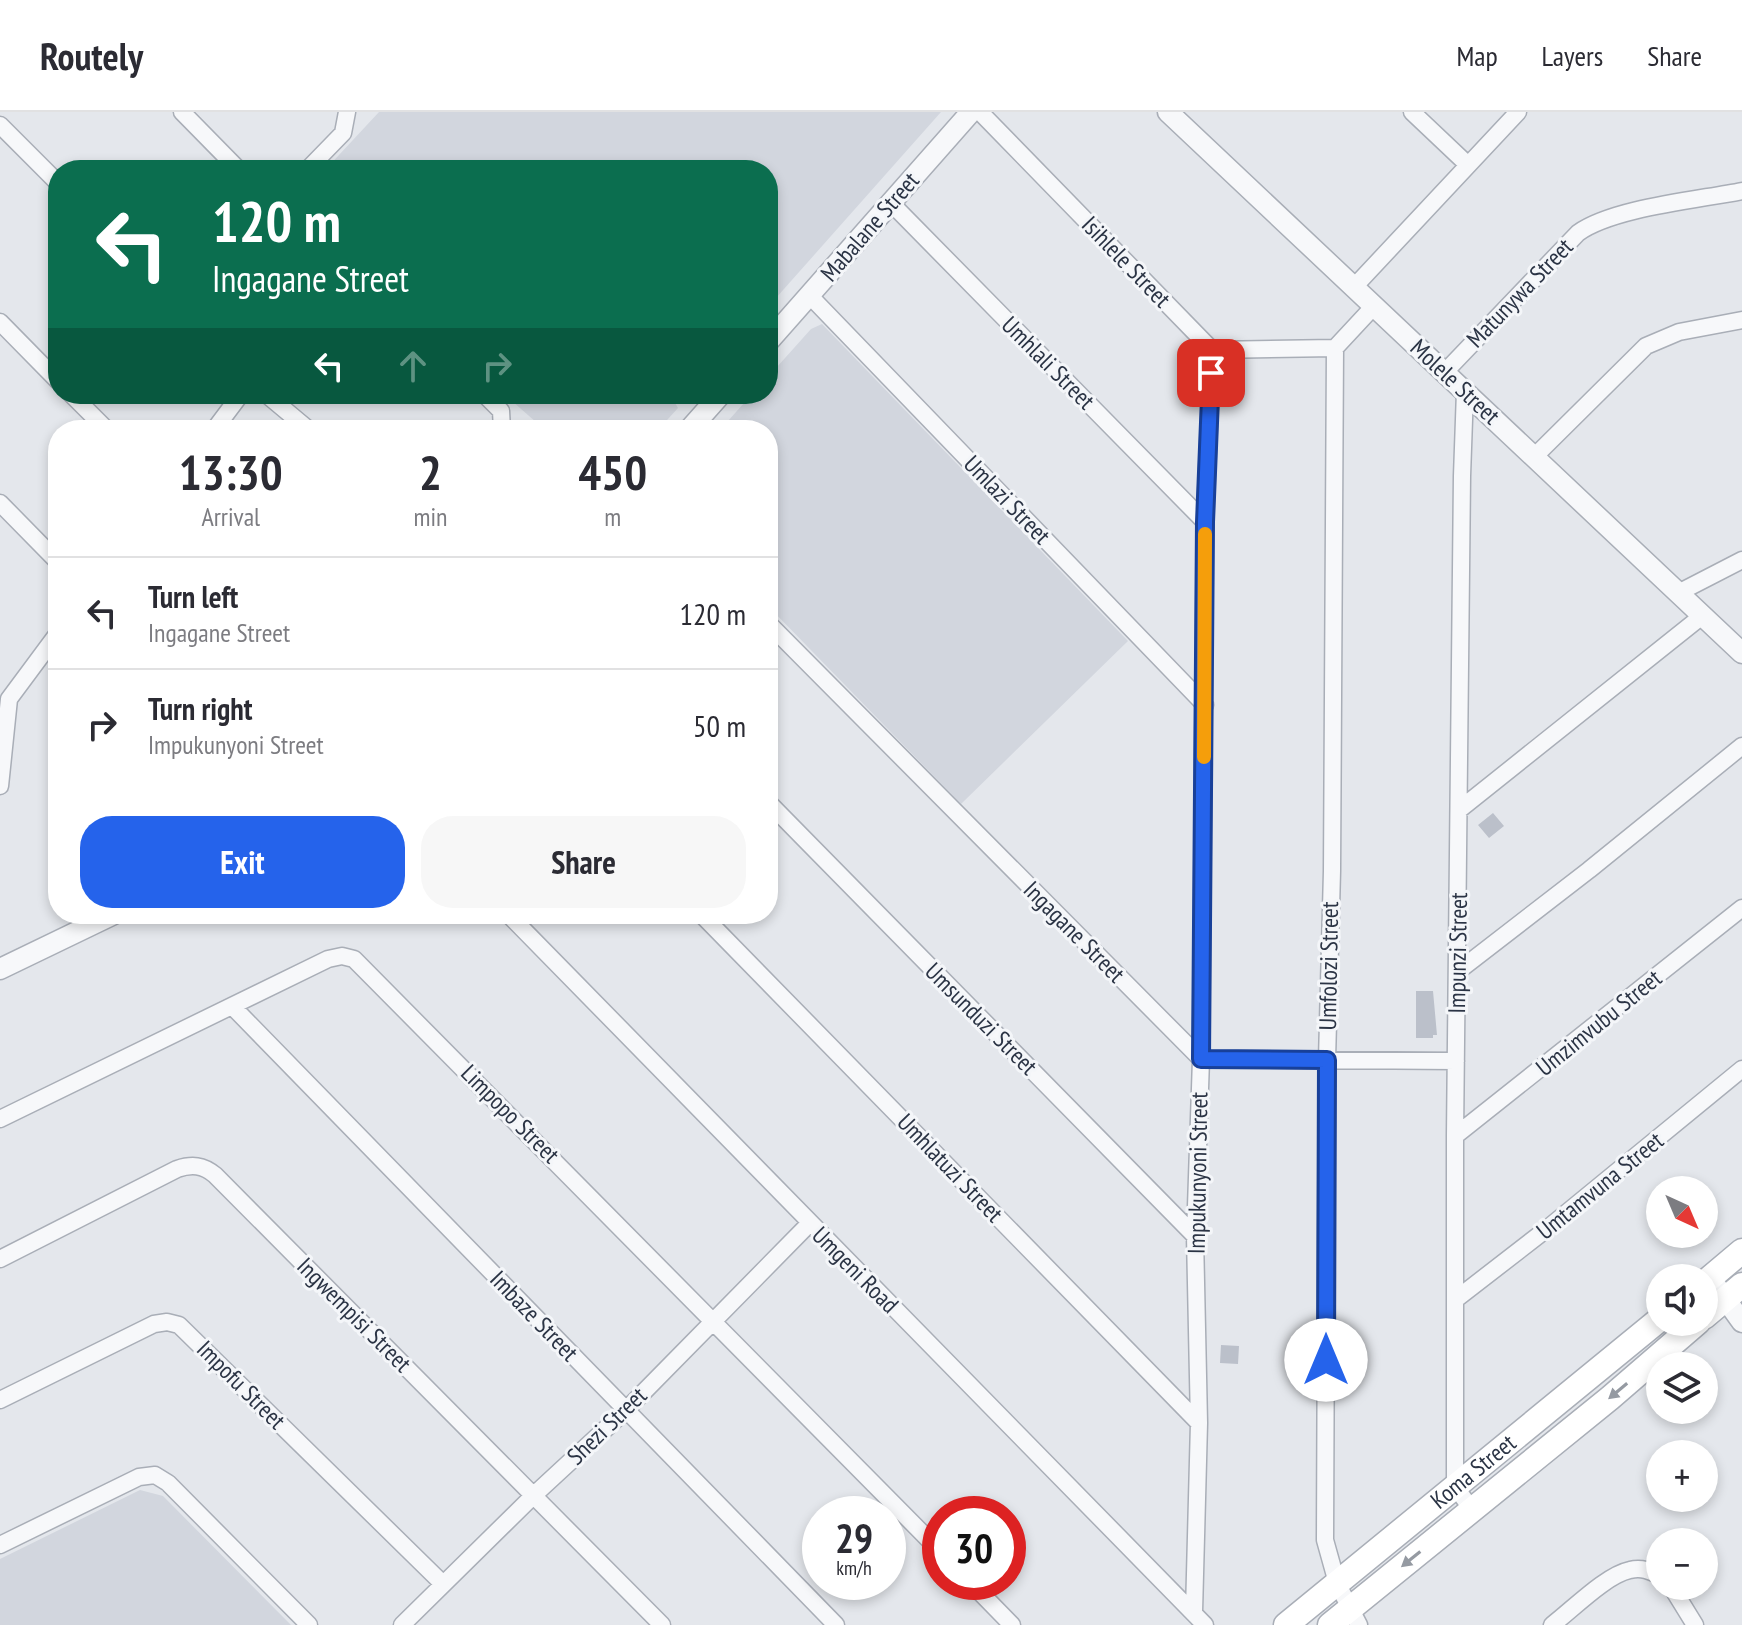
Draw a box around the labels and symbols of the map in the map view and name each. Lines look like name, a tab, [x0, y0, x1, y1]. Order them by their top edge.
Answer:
street label: Mabalane Street	[814, 165, 926, 288]
street label: Isihlele Street	[1075, 209, 1178, 314]
street label: Matunywa Street	[1460, 231, 1580, 354]
street label: Umhlali Street	[995, 309, 1102, 416]
street label: Molele Street	[1404, 332, 1507, 431]
pin	[1177, 339, 1245, 407]
street label: Umlazi Street	[957, 449, 1058, 551]
street label: Ingagane Street	[1017, 874, 1132, 989]
street label: Impunzi Street	[1441, 892, 1474, 1014]
street label: Umfolozi Street	[1312, 901, 1345, 1031]
street label: Umsunduzi Street	[919, 956, 1044, 1082]
street label: Umzimvubu Street	[1530, 962, 1668, 1083]
street label: Limpopo Street	[454, 1058, 567, 1170]
street label: Impukunyoni Street	[1181, 1091, 1214, 1254]
street label: Umhlatuzi Street	[891, 1107, 1010, 1229]
street label: Umtamvuna Street	[1530, 1125, 1670, 1246]
north arrow	[1646, 1176, 1718, 1248]
street label: Umgeni Road	[805, 1220, 905, 1320]
street label: Ingwempisi Street	[290, 1251, 419, 1379]
street label: Imbaze Street	[484, 1264, 585, 1368]
position arrow	[1284, 1318, 1368, 1402]
street label: Impofu Street	[190, 1334, 293, 1436]
street label: Shezi Street	[560, 1380, 653, 1471]
one-way arrow	[1608, 1382, 1628, 1399]
street label: Koma Street	[1424, 1427, 1522, 1515]
speed limit sign: 30	[922, 1496, 1026, 1600]
one-way arrow	[1402, 1550, 1422, 1567]

